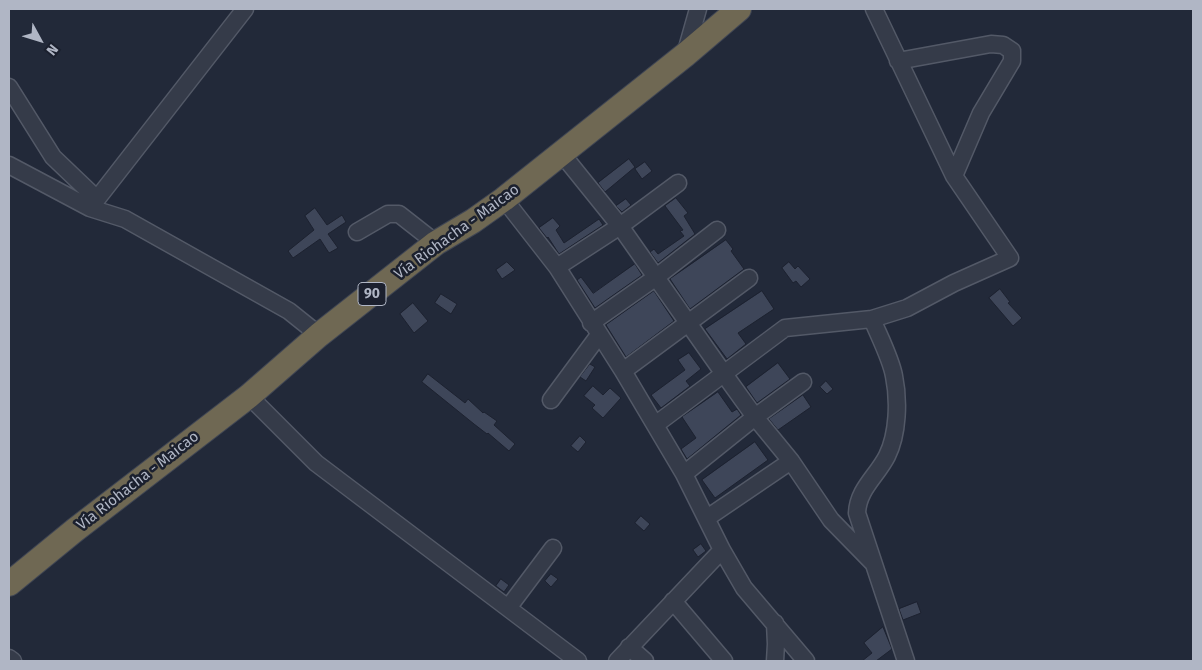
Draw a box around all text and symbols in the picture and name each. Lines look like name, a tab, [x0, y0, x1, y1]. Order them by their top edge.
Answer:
north arrow	[15, 15, 65, 65]
text: N	[43, 41, 62, 59]
street label: Vía Riohacha - Maicao	[391, 181, 523, 283]
road number: 90	[358, 282, 386, 306]
street label: Vía Riohacha - Maicao	[73, 428, 203, 534]

